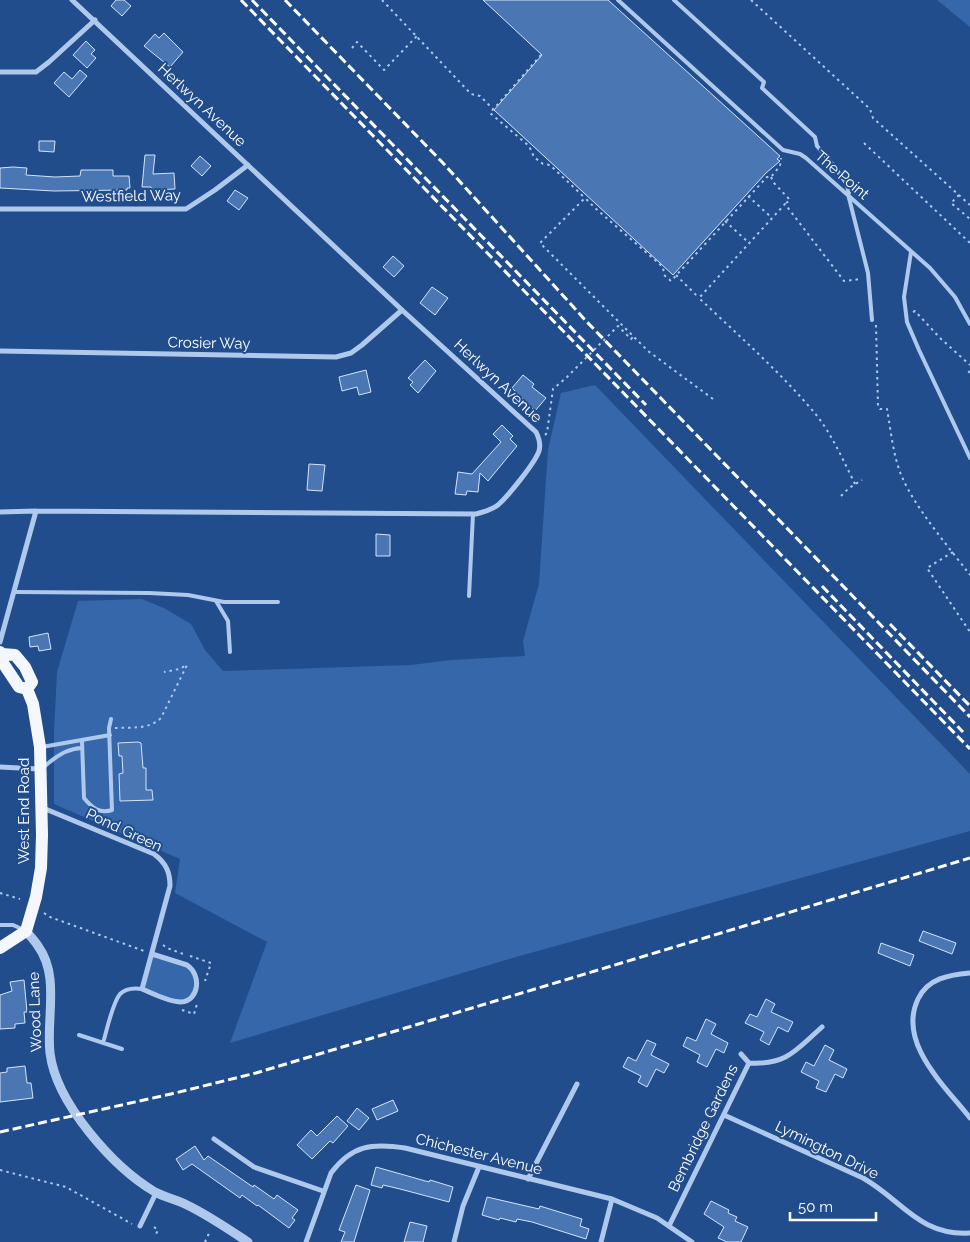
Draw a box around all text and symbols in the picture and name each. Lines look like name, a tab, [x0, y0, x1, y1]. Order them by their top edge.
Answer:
street label: Herlwyn Avenue	[154, 60, 250, 151]
street label: The Point	[811, 147, 873, 203]
street label: Westfield Way	[81, 186, 181, 206]
street label: Crosier Way	[167, 333, 251, 353]
street label: Herlwyn Avenue	[450, 336, 546, 427]
street label: West End Road	[15, 758, 33, 864]
street label: Pond Green	[83, 804, 165, 856]
street label: Wood Lane	[25, 971, 45, 1052]
street label: Bembridge Gardens	[664, 1061, 742, 1195]
street label: Lymington Drive	[772, 1117, 882, 1183]
street label: Chichester Avenue	[414, 1130, 544, 1178]
scale bar	[790, 1190, 876, 1222]
text: 50 m	[798, 1198, 833, 1216]

